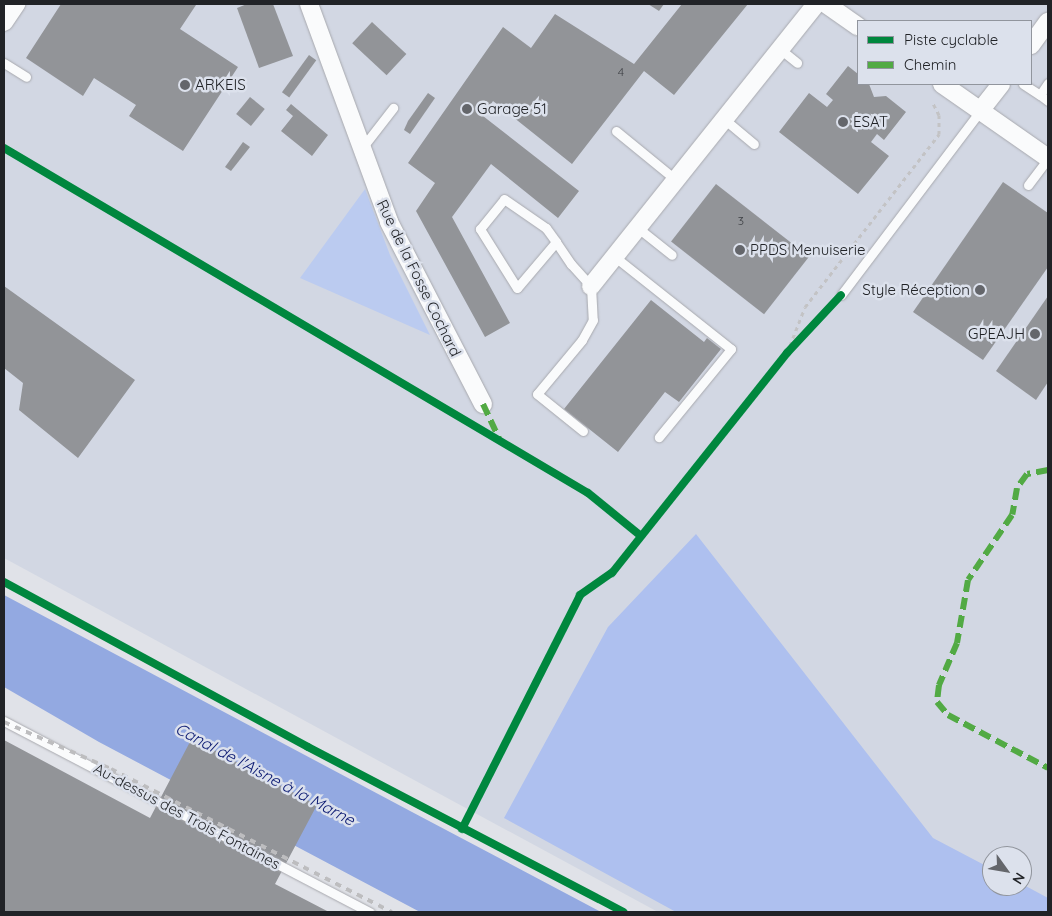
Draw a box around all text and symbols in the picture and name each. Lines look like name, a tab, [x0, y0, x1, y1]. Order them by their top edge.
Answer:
legend	[857, 20, 1032, 85]
text: Piste cyclable	[904, 30, 998, 49]
text: Chemin	[904, 55, 956, 74]
house number: 4	[618, 65, 624, 79]
place label: ARKEIS	[195, 76, 246, 94]
marker: ARKEIS	[179, 79, 191, 91]
place label: Garage 51	[477, 100, 547, 118]
marker: Garage 51	[461, 103, 473, 115]
place label: ESAT	[853, 113, 888, 131]
marker: ESAT	[837, 116, 849, 128]
street label: Rue de la Fosse Cochard	[373, 197, 465, 359]
house number: 3	[738, 214, 744, 228]
place label: PPDS Menuiserie	[750, 241, 865, 259]
marker: PPDS Menuiserie	[734, 244, 746, 256]
place label: Style Réception	[862, 281, 970, 299]
marker: Style Réception	[974, 284, 986, 296]
place label: GPEAJH	[968, 325, 1025, 343]
marker: GPEAJH	[1029, 328, 1041, 340]
water label: Canal de l'Aisne à la Marne	[172, 719, 358, 829]
street label: Au-dessus des Trois Fontaines	[91, 759, 283, 873]
north arrow	[982, 846, 1032, 896]
text: N	[1009, 869, 1029, 888]

